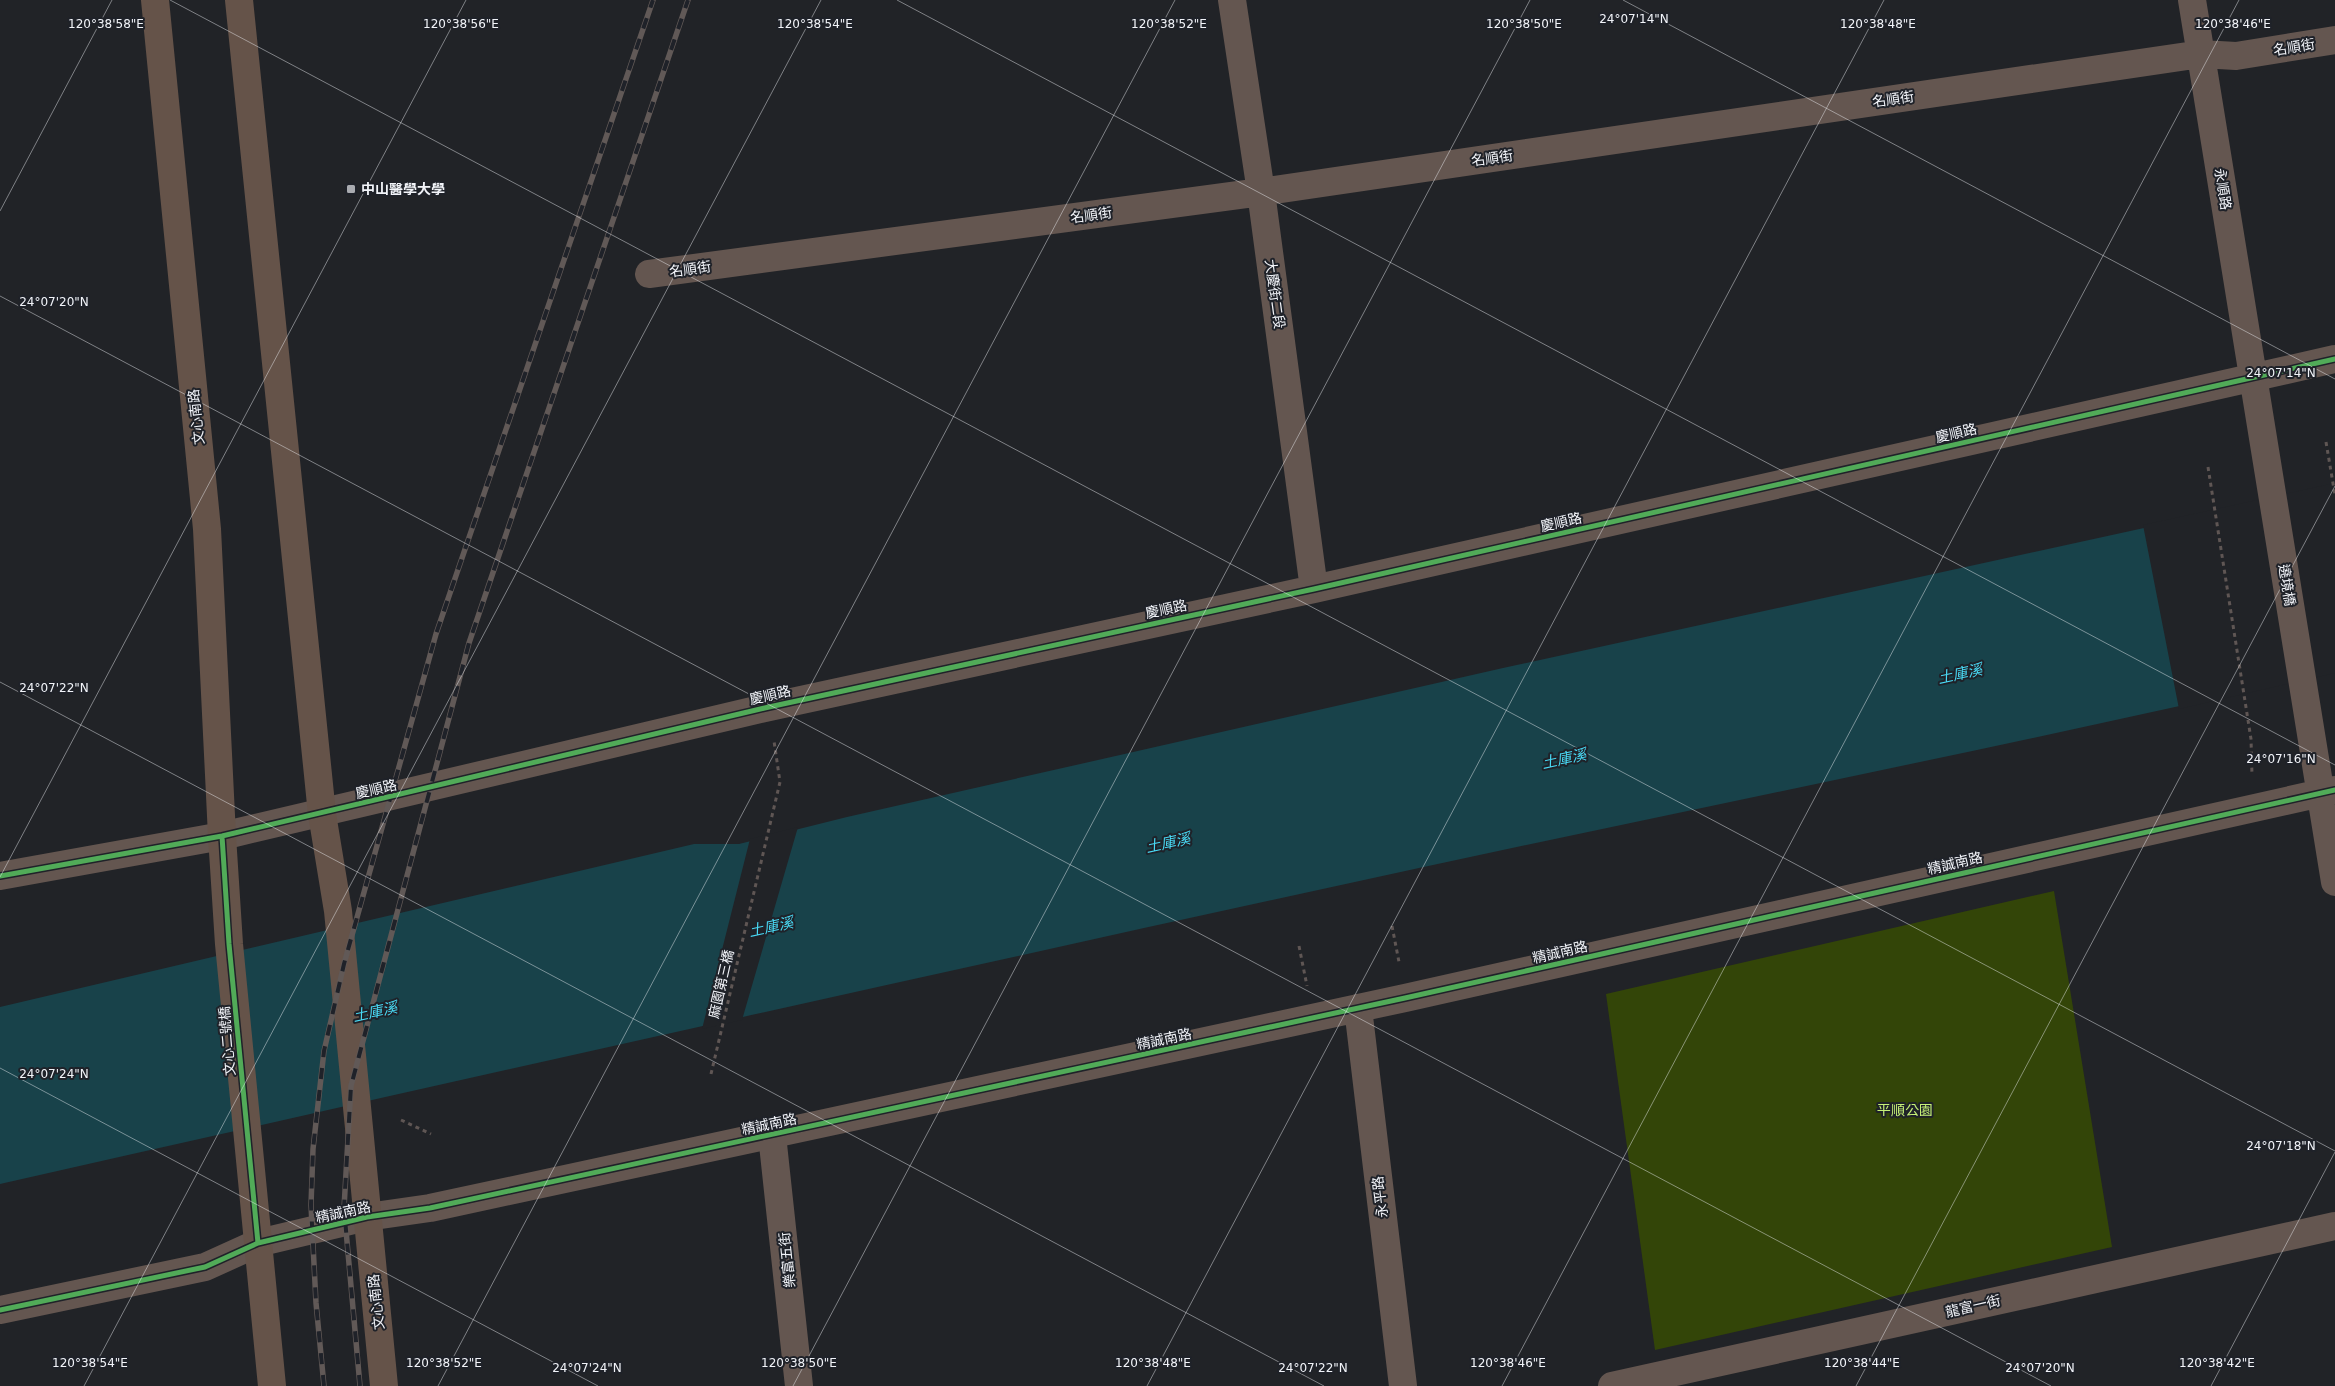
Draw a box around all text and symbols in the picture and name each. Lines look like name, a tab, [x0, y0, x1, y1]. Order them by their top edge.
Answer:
text: 24°07'14"N	[1599, 12, 1669, 26]
text: 120°38'58"E	[68, 17, 144, 31]
text: 120°38'56"E	[423, 17, 499, 31]
text: 120°38'54"E	[777, 17, 853, 31]
text: 120°38'52"E	[1131, 17, 1207, 31]
text: 120°38'50"E	[1486, 17, 1562, 31]
text: 120°38'48"E	[1840, 17, 1916, 31]
text: 120°38'46"E	[2195, 17, 2271, 31]
street label: 名順街	[2272, 36, 2316, 58]
street label: 名順街	[1871, 88, 1915, 110]
street label: 名順街	[1470, 147, 1514, 169]
street label: 永順路	[2212, 167, 2234, 211]
place label: 中山醫學大學	[361, 181, 445, 197]
marker: 中山醫學大學	[345, 183, 357, 195]
street label: 名順街	[1069, 204, 1113, 226]
street label: 名順街	[668, 258, 712, 280]
street label: 大慶街二段	[1262, 258, 1288, 330]
text: 24°07'20"N	[19, 295, 89, 309]
text: 24°07'14"N	[2246, 366, 2316, 380]
street label: 文心南路	[185, 388, 207, 446]
street label: 慶順路	[1934, 420, 1978, 446]
street label: 慶順路	[1539, 509, 1583, 535]
street label: 遶境橋	[2276, 563, 2298, 607]
street label: 慶順路	[1144, 597, 1188, 621]
water label: 土庫溪	[1936, 660, 1986, 687]
text: 24°07'22"N	[19, 681, 89, 695]
street label: 慶順路	[748, 682, 792, 708]
water label: 土庫溪	[1540, 745, 1590, 772]
text: 24°07'16"N	[2246, 752, 2316, 766]
street label: 慶順路	[354, 776, 398, 802]
water label: 土庫溪	[1144, 829, 1194, 856]
street label: 精誠南路	[1926, 849, 1984, 877]
water label: 土庫溪	[747, 913, 797, 940]
street label: 精誠南路	[1531, 938, 1589, 966]
street label: 麻園第三橋	[705, 948, 737, 1020]
water label: 土庫溪	[351, 998, 401, 1025]
street label: 文心二號橋	[216, 1005, 238, 1077]
street label: 精誠南路	[1135, 1025, 1193, 1053]
text: 24°07'24"N	[19, 1067, 89, 1081]
park label: 平順公園	[1877, 1102, 1933, 1118]
street label: 精誠南路	[740, 1110, 798, 1138]
text: 24°07'18"N	[2246, 1139, 2316, 1153]
street label: 永平路	[1370, 1175, 1390, 1219]
street label: 精誠南路	[314, 1198, 372, 1226]
street label: 樂富五街	[776, 1231, 798, 1289]
street label: 文心南路	[365, 1273, 387, 1331]
street label: 龍富一街	[1944, 1292, 2002, 1320]
text: 120°38'54"E	[52, 1356, 128, 1370]
text: 120°38'52"E	[406, 1356, 482, 1370]
text: 120°38'50"E	[761, 1356, 837, 1370]
text: 120°38'48"E	[1115, 1356, 1191, 1370]
text: 120°38'46"E	[1470, 1356, 1546, 1370]
text: 120°38'44"E	[1824, 1356, 1900, 1370]
text: 120°38'42"E	[2179, 1356, 2255, 1370]
text: 24°07'24"N	[552, 1361, 622, 1375]
text: 24°07'22"N	[1278, 1361, 1348, 1375]
text: 24°07'20"N	[2005, 1361, 2075, 1375]

